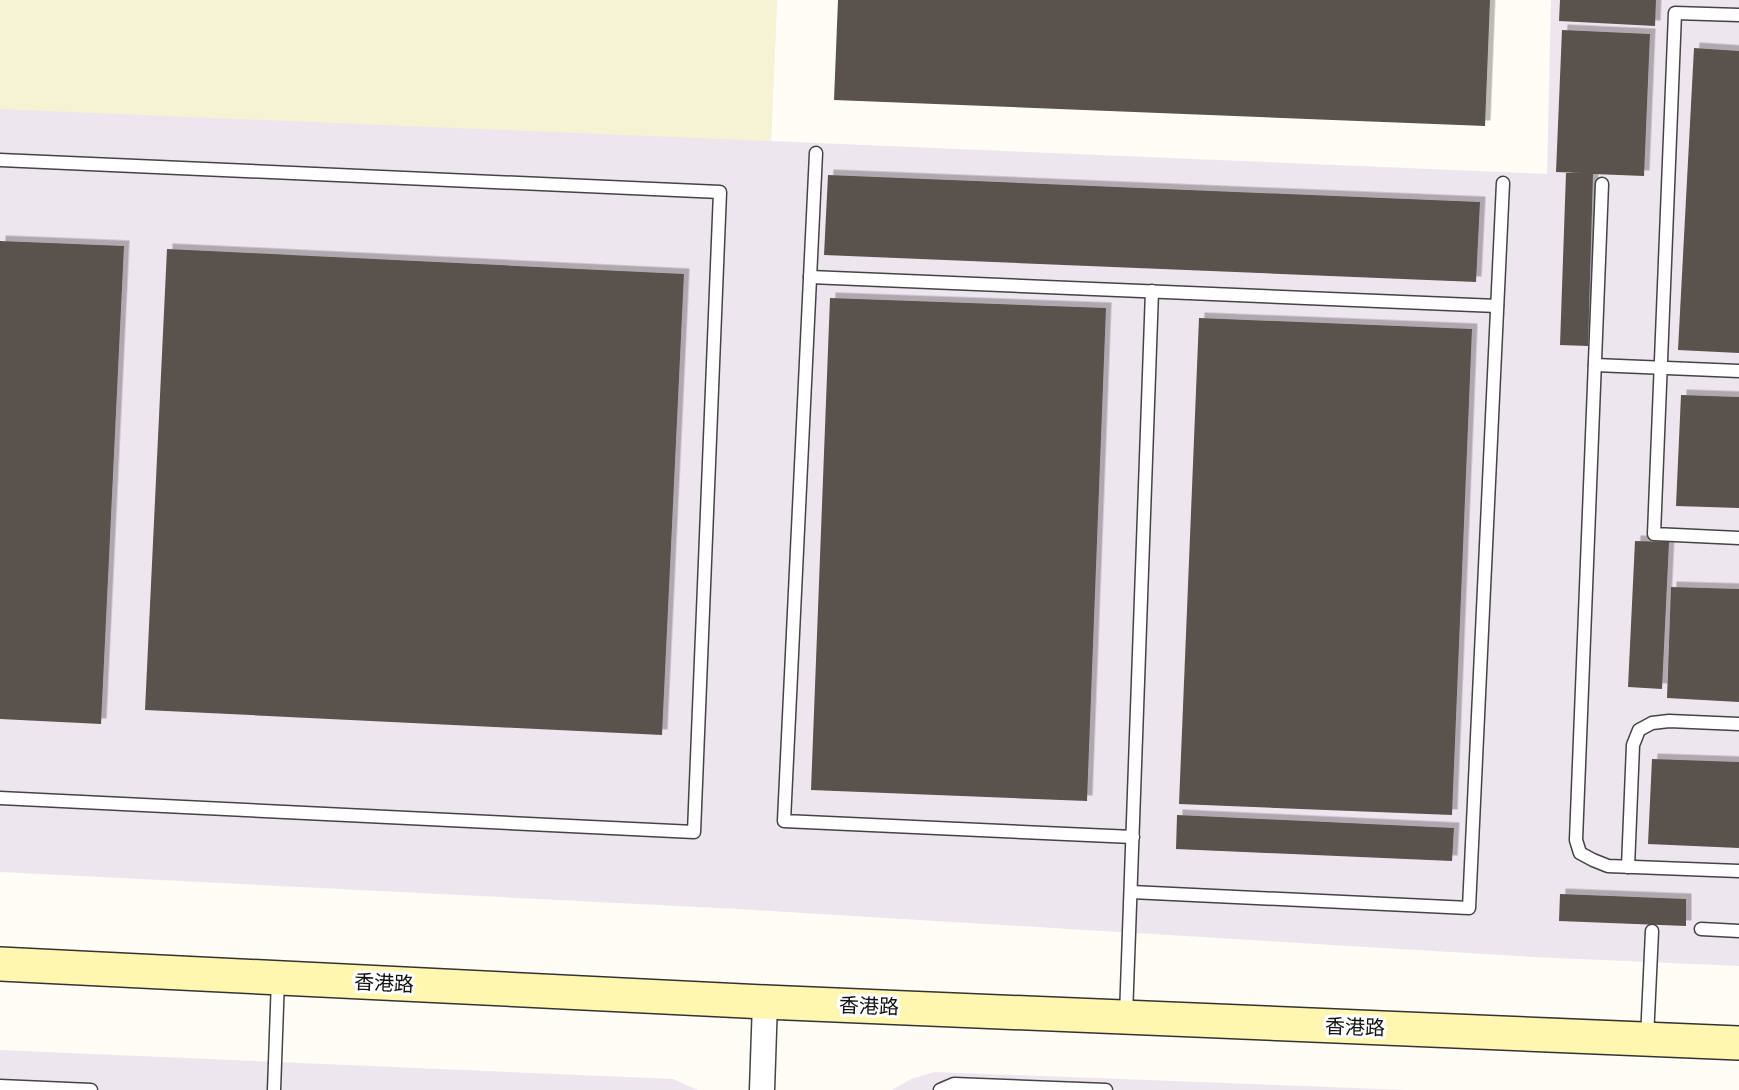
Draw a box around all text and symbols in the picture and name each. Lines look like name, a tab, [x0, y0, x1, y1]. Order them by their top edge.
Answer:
street label: 香港路	[353, 967, 415, 998]
street label: 香港路	[839, 991, 899, 1020]
street label: 香港路	[1325, 1012, 1385, 1041]

